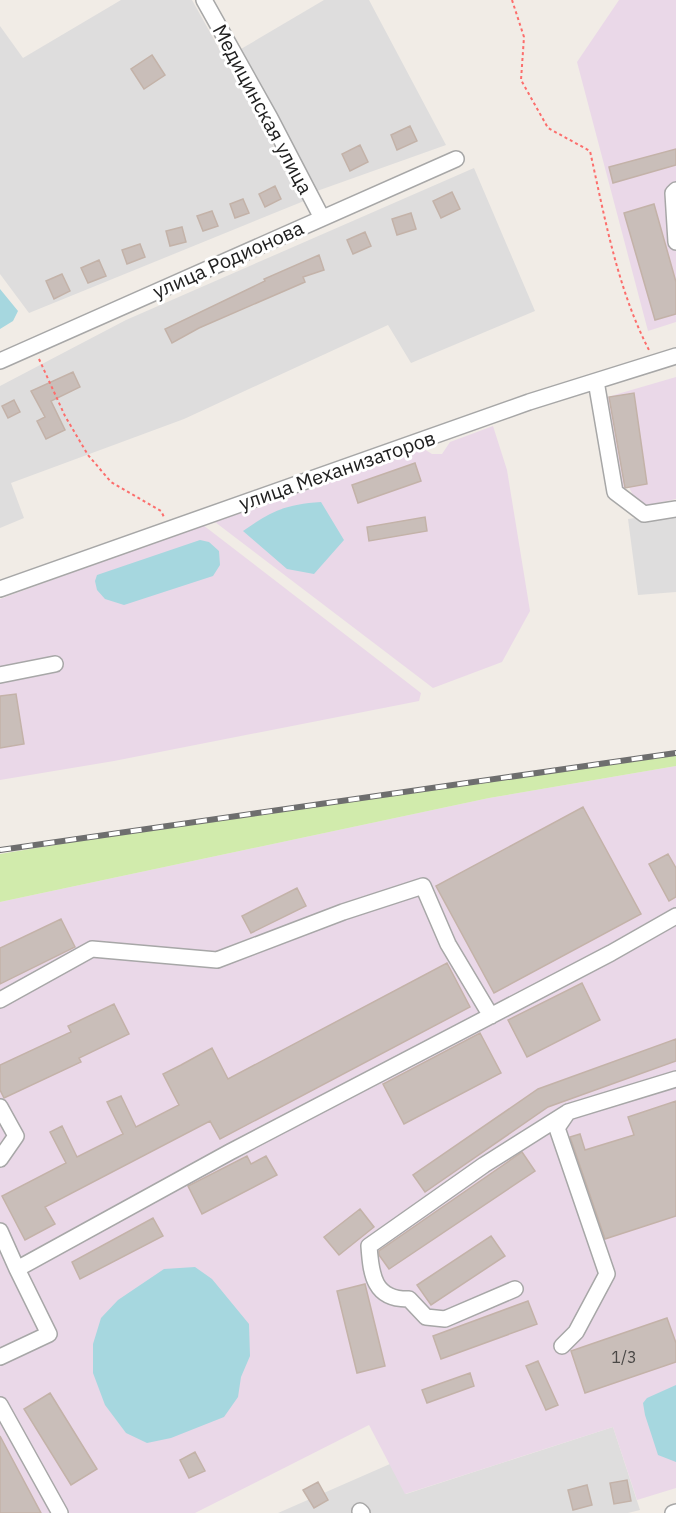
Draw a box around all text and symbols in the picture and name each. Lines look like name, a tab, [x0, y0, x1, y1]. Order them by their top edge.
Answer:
street label: Медицинская улица	[207, 19, 319, 199]
street label: улица Родионова	[148, 213, 308, 304]
street label: улица Механизаторов	[235, 424, 439, 516]
house number: 1/3	[611, 1347, 637, 1367]

